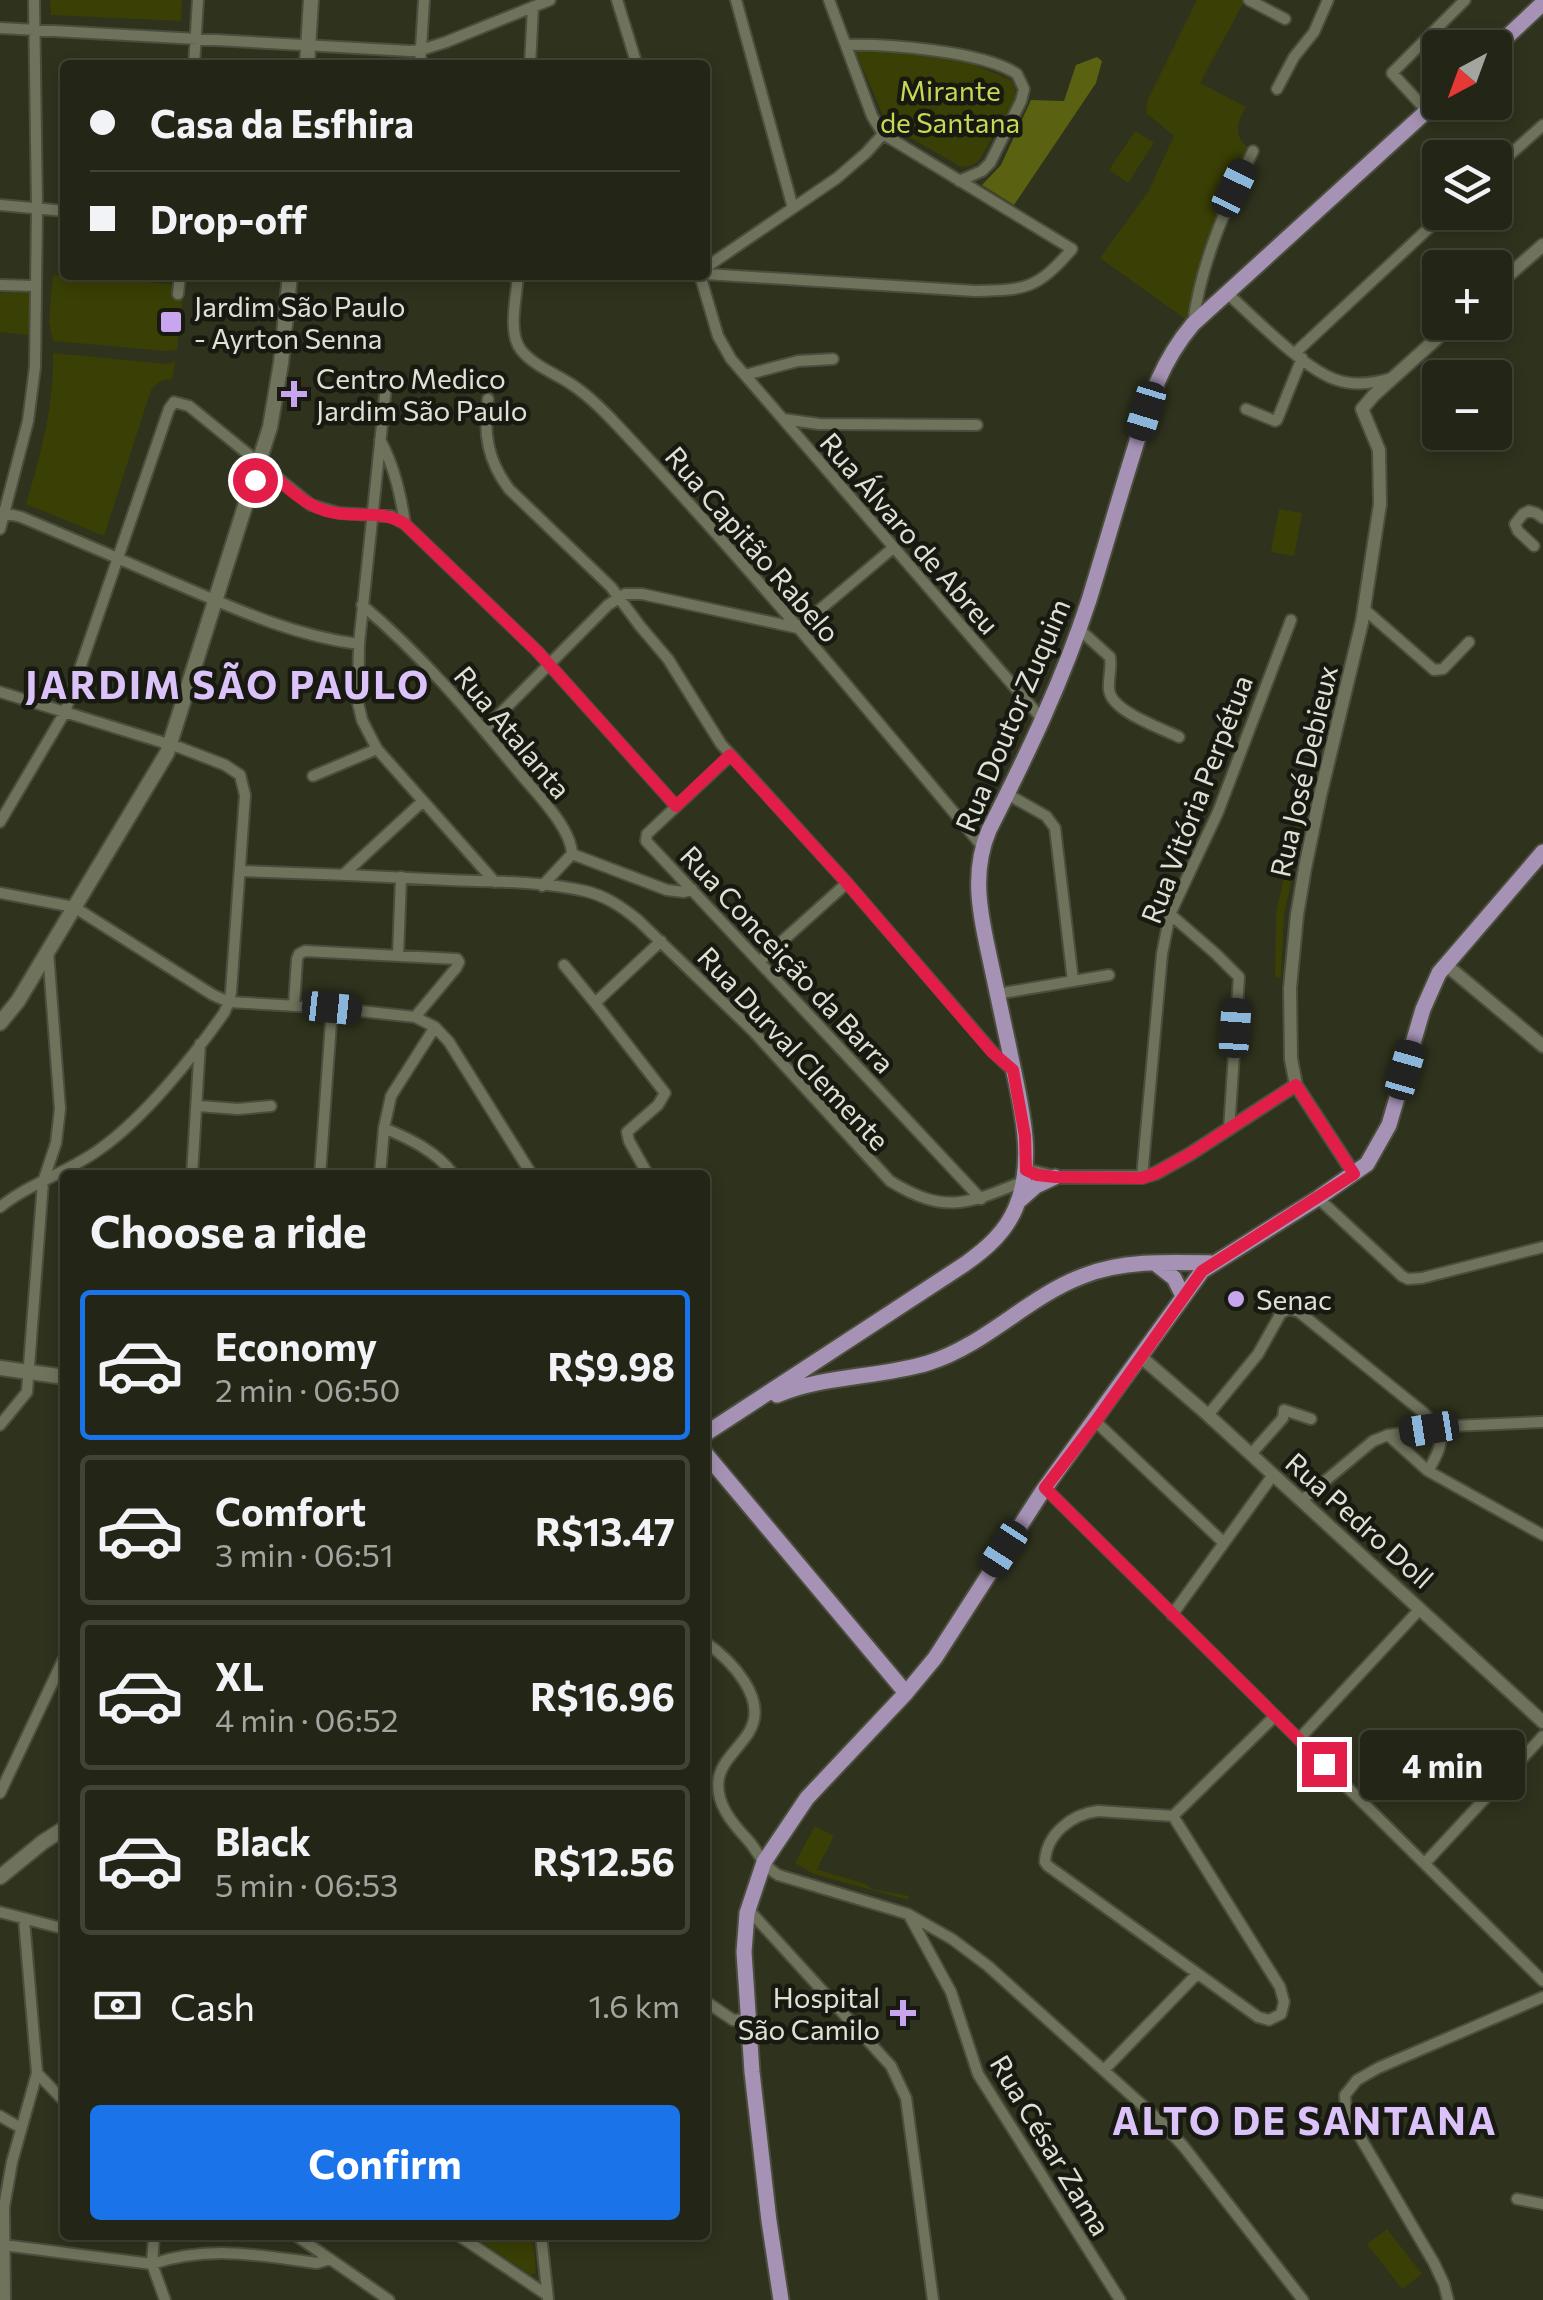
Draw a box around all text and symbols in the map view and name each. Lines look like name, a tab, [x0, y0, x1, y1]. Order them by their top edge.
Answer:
north arrow	[1422, 30, 1512, 120]
map controls	[1422, 30, 1512, 450]
park label: Mirante de Santana	[880, 73, 1020, 139]
text: Casa da Esfhira	[150, 99, 414, 146]
button: layers	[1422, 140, 1512, 230]
car	[1207, 154, 1261, 222]
text: Drop-off	[150, 195, 307, 242]
button: +	[1422, 250, 1512, 340]
place label: Jardim São Paulo - Ayrton Senna	[194, 289, 405, 355]
marker: Jardim São Paulo - Ayrton Senna	[158, 309, 184, 335]
button: −	[1422, 360, 1512, 450]
place label: Centro Medico Jardim São Paulo	[316, 361, 527, 427]
car	[1123, 378, 1169, 444]
marker: Centro Medico Jardim São Paulo	[281, 381, 307, 407]
street label: Rua Álvaro de Abreu	[813, 425, 1007, 641]
street label: Rua Capitão Rabelo	[659, 439, 847, 649]
route start	[233, 458, 278, 503]
street label: Rua Doutor Zuquim	[948, 593, 1076, 837]
street label: Rua Atalanta	[448, 659, 578, 805]
district label: JARDIM SÃO PAULO	[25, 660, 431, 707]
street label: Rua José Debieux	[1262, 662, 1344, 880]
street label: Rua Vitória Perpétua	[1133, 670, 1259, 928]
street label: Rua Conceição da Barra	[674, 838, 902, 1080]
street label: Rua Durval Clemente	[691, 939, 897, 1157]
car	[301, 990, 363, 1026]
car	[1218, 997, 1252, 1059]
car	[1382, 1037, 1428, 1103]
text: Choose a ride	[90, 1202, 367, 1257]
place label: Senac	[1256, 1282, 1332, 1316]
marker: Senac	[1225, 1288, 1247, 1310]
icon: car	[95, 1320, 185, 1410]
text: Economy	[215, 1322, 377, 1369]
text: R$9.98	[547, 1342, 675, 1389]
text: 2 min · 06:50	[215, 1369, 400, 1409]
car	[1397, 1409, 1461, 1449]
street label: Rua Pedro Doll	[1279, 1445, 1441, 1595]
icon: car	[95, 1485, 185, 1575]
text: Comfort	[215, 1487, 366, 1534]
text: R$13.47	[535, 1507, 675, 1554]
car	[975, 1516, 1033, 1582]
text: 3 min · 06:51	[215, 1534, 394, 1574]
icon: car	[95, 1650, 185, 1740]
text: XL	[215, 1652, 264, 1699]
text: R$16.96	[530, 1672, 675, 1719]
text: 4 min · 06:52	[215, 1699, 399, 1739]
callout: 4 min	[1359, 1729, 1524, 1799]
route end	[1302, 1742, 1347, 1787]
text: 4 min	[1402, 1745, 1483, 1785]
icon: car	[95, 1815, 185, 1905]
text: Black	[215, 1817, 311, 1864]
text: R$12.56	[532, 1837, 675, 1884]
text: 5 min · 06:53	[215, 1864, 398, 1904]
icon: cash	[90, 1978, 145, 2033]
place label: Hospital São Camilo	[738, 1980, 880, 2046]
text: Cash	[170, 1982, 255, 2029]
text: 1.6 km	[589, 1985, 680, 2025]
marker: Hospital São Camilo	[890, 2000, 916, 2026]
street label: Rua César Zama	[984, 2049, 1118, 2241]
district label: ALTO DE SANTANA	[1112, 2096, 1498, 2143]
button: Confirm	[90, 2105, 680, 2220]

